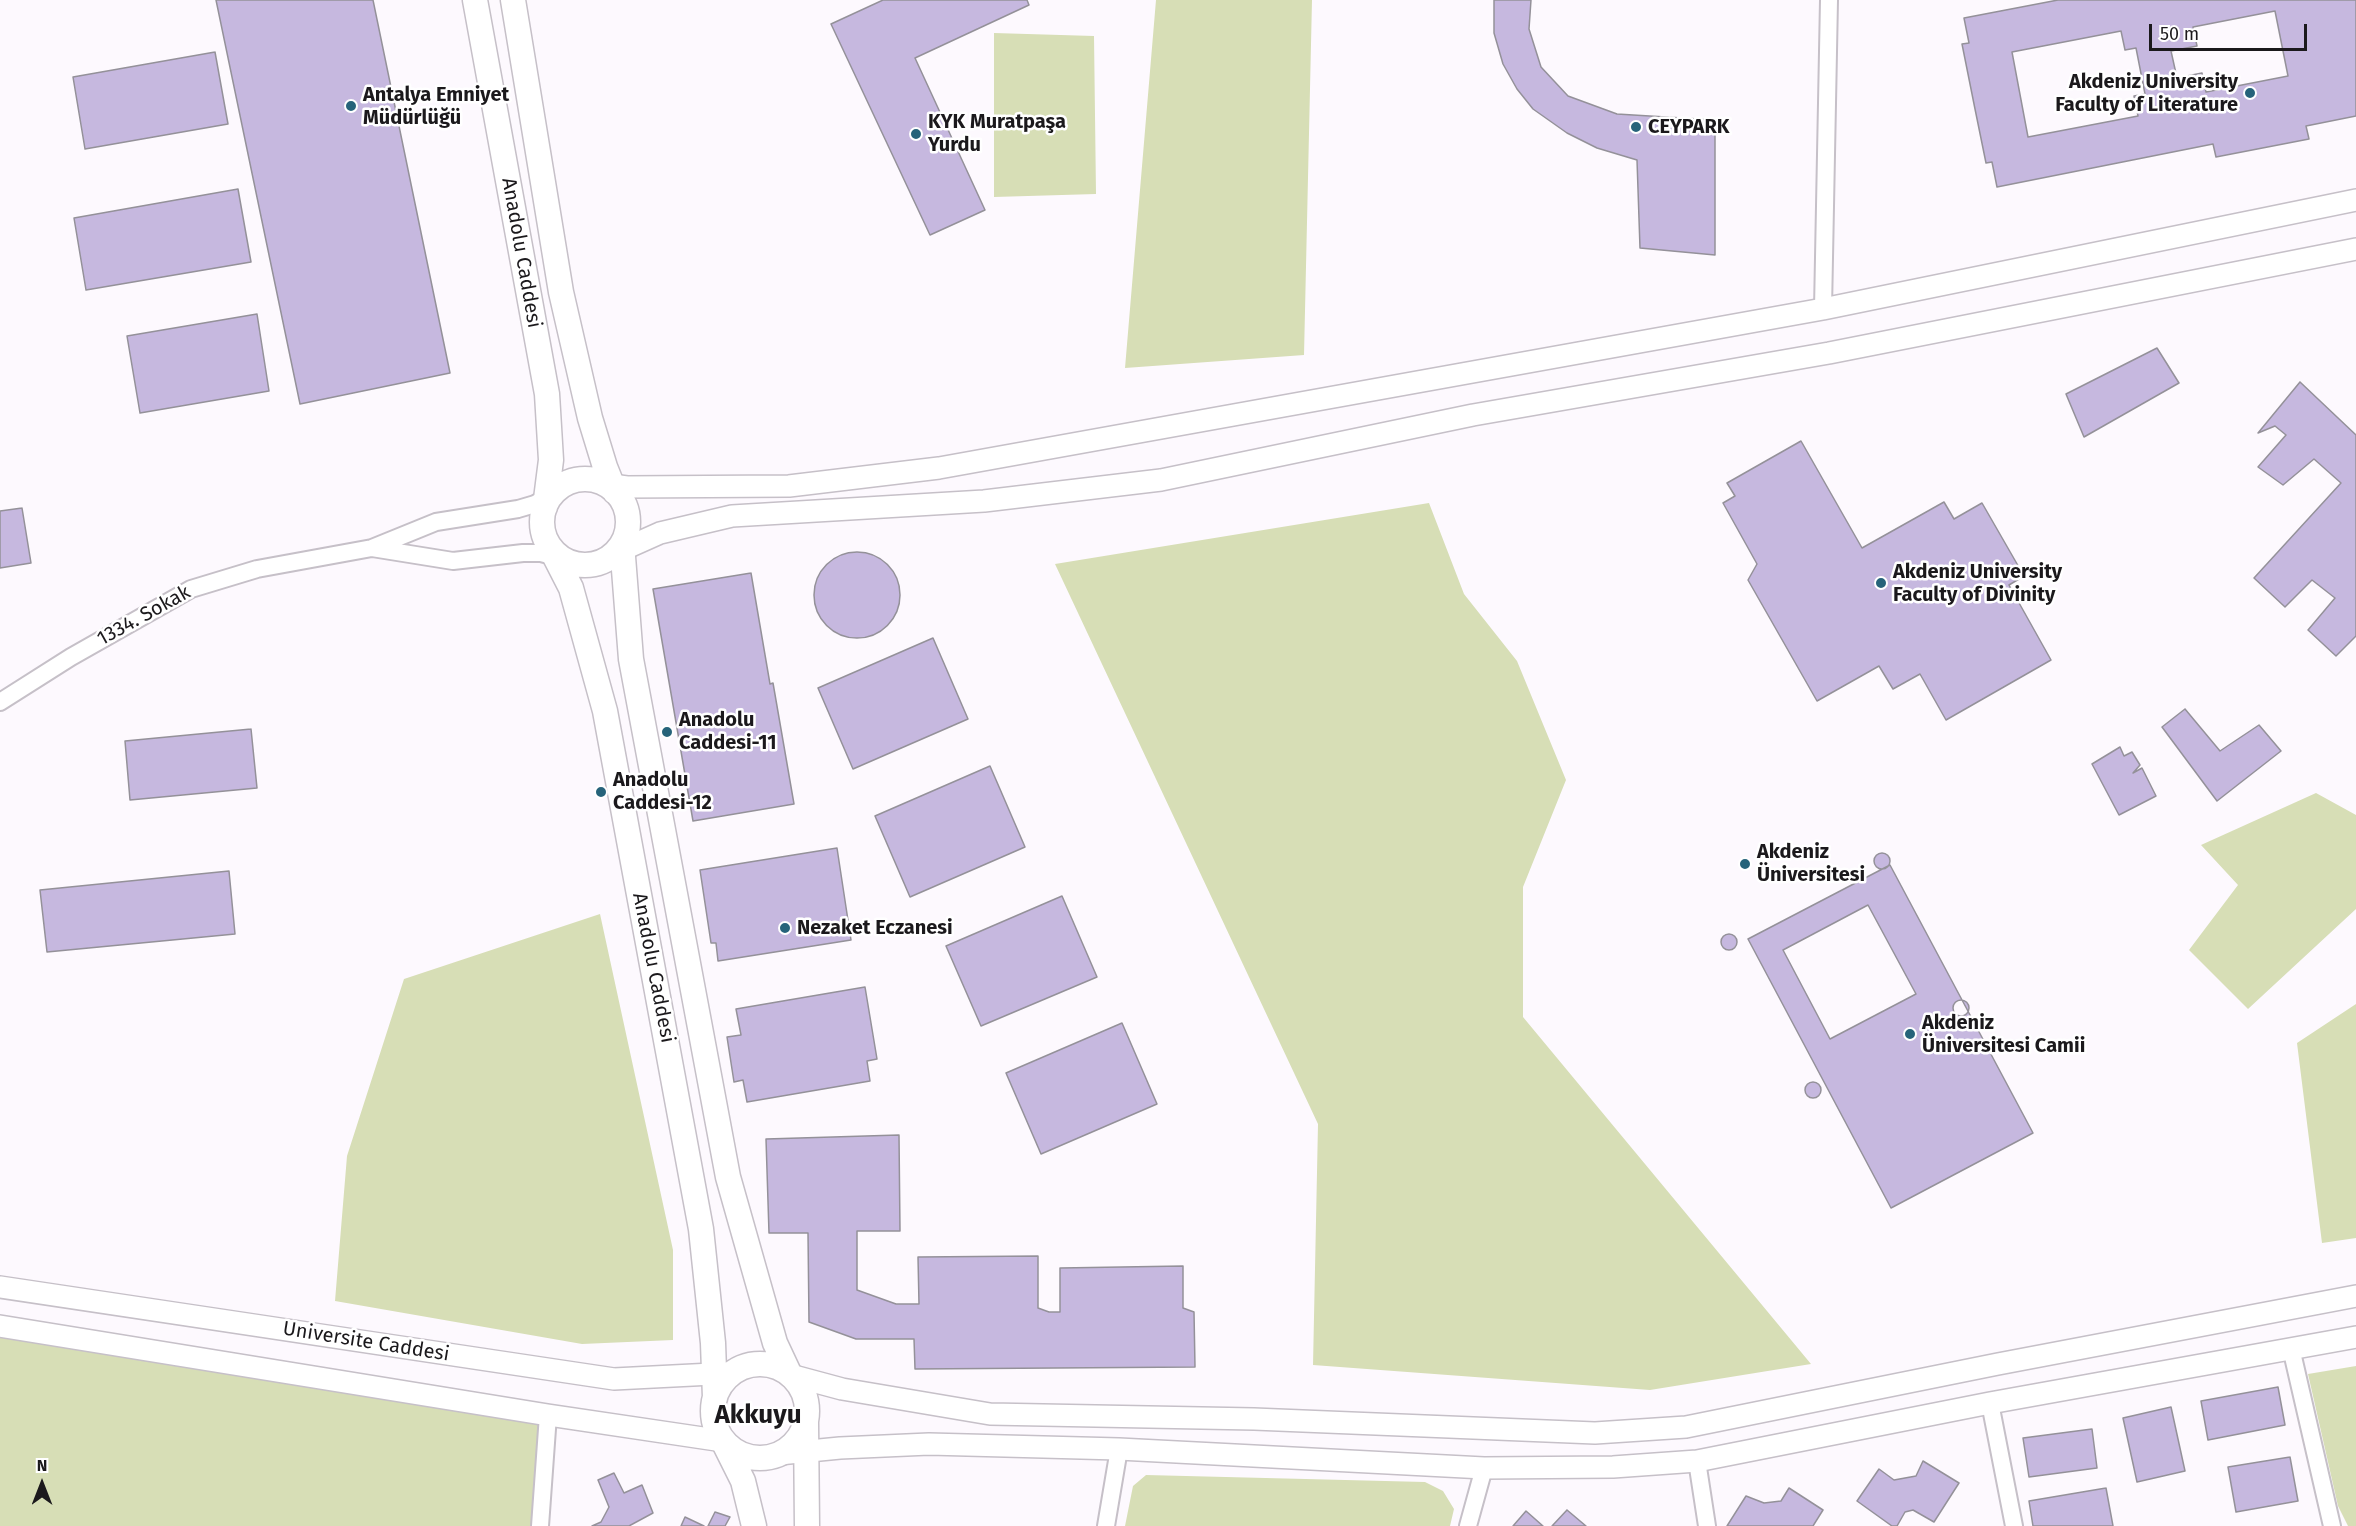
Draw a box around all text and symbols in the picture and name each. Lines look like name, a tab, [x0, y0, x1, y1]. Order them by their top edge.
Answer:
scale bar	[2152, 12, 2310, 50]
text: 50 m	[2160, 23, 2199, 45]
place label: Akdeniz University Faculty of Literature	[2055, 70, 2238, 117]
place label: Antalya Emniyet Müdürlüğü	[363, 83, 509, 130]
marker: Akdeniz University Faculty of Literature	[2243, 86, 2257, 100]
marker: Antalya Emniyet Müdürlüğü	[344, 99, 358, 113]
place label: KYK Muratpaşa Yurdu	[928, 110, 1066, 157]
place label: CEYPARK	[1648, 115, 1729, 139]
marker: CEYPARK	[1629, 120, 1643, 134]
marker: KYK Muratpaşa Yurdu	[909, 127, 923, 141]
street label: Anadolu Caddesi	[496, 176, 546, 330]
place label: Akdeniz University Faculty of Divinity	[1893, 560, 2062, 607]
marker: Akdeniz University Faculty of Divinity	[1874, 576, 1888, 590]
street label: 1334. Sokak	[93, 581, 195, 651]
place label: Anadolu Caddesi-11	[679, 708, 777, 755]
marker: Anadolu Caddesi-11	[660, 725, 674, 739]
place label: Anadolu Caddesi-12	[613, 768, 712, 815]
marker: Anadolu Caddesi-12	[594, 785, 608, 799]
place label: Akdeniz Üniversitesi	[1757, 840, 1865, 887]
marker: Akdeniz Üniversitesi	[1738, 857, 1752, 871]
street label: Anadolu Caddesi	[627, 891, 679, 1045]
place label: Nezaket Eczanesi	[797, 916, 953, 940]
marker: Nezaket Eczanesi	[778, 921, 792, 935]
place label: Akdeniz Üniversitesi Camii	[1922, 1011, 2085, 1058]
marker: Akdeniz Üniversitesi Camii	[1903, 1027, 1917, 1041]
street label: Universite Caddesi	[281, 1317, 451, 1367]
district label: Akkuyu	[714, 1400, 802, 1432]
north arrow	[12, 1454, 72, 1514]
text: N	[37, 1456, 47, 1475]

